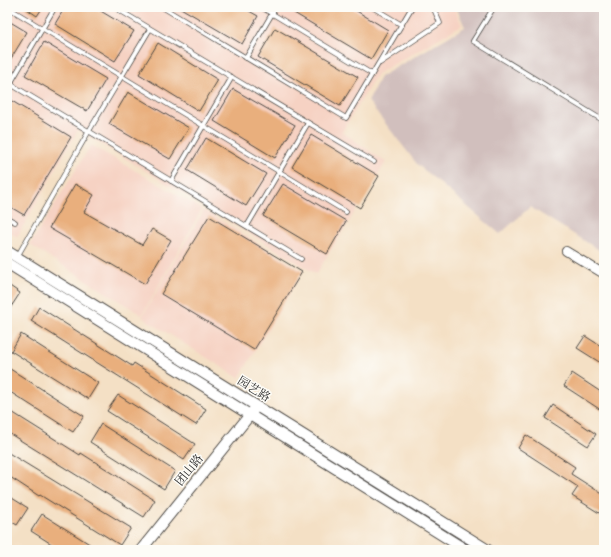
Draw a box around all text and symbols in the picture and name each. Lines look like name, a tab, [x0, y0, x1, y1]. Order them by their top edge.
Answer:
street label: 园艺路	[235, 374, 273, 404]
street label: 团山路	[172, 452, 206, 488]

